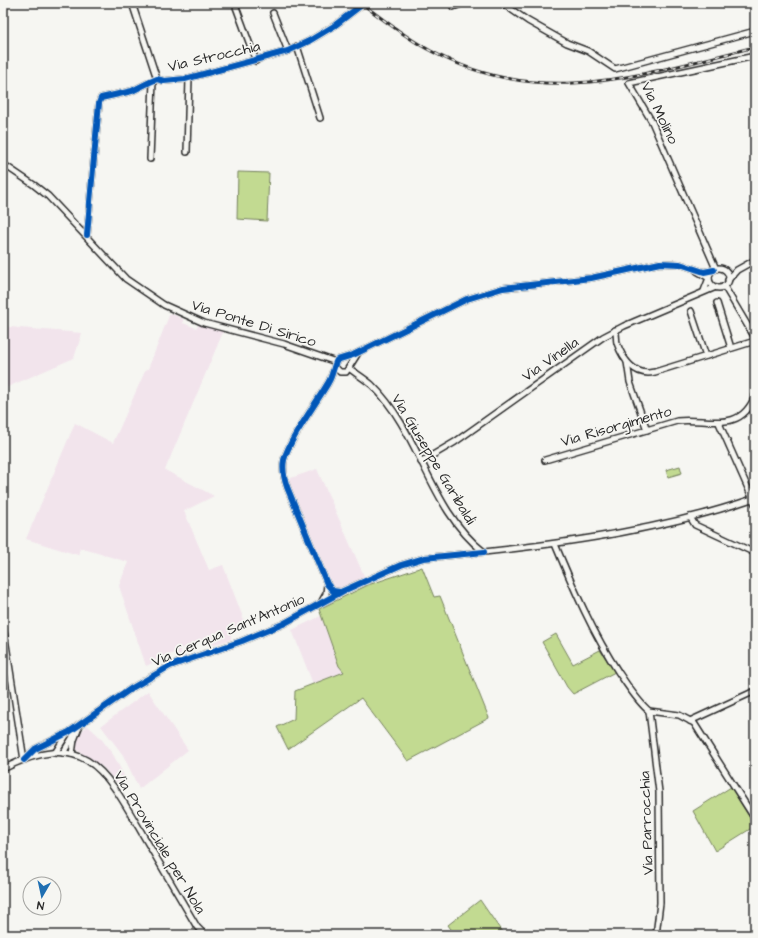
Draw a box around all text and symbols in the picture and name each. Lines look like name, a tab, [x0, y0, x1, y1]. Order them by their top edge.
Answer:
street label: Via Strocchia	[166, 36, 263, 77]
street label: Via Molino	[635, 79, 684, 148]
street label: Via Ponte Di Sirico	[189, 295, 319, 353]
street label: Via Vinella	[518, 332, 583, 387]
street label: Via Giuseppe Garibaldi	[386, 390, 481, 529]
street label: Via Risorgimento	[558, 400, 675, 453]
street label: Via Cerqua Sant'Antonio	[148, 588, 308, 672]
street label: Via Provinciale per Nola	[108, 767, 211, 918]
street label: Via Parrocchia	[634, 770, 659, 875]
north arrow	[22, 876, 62, 916]
text: N	[36, 897, 45, 913]

